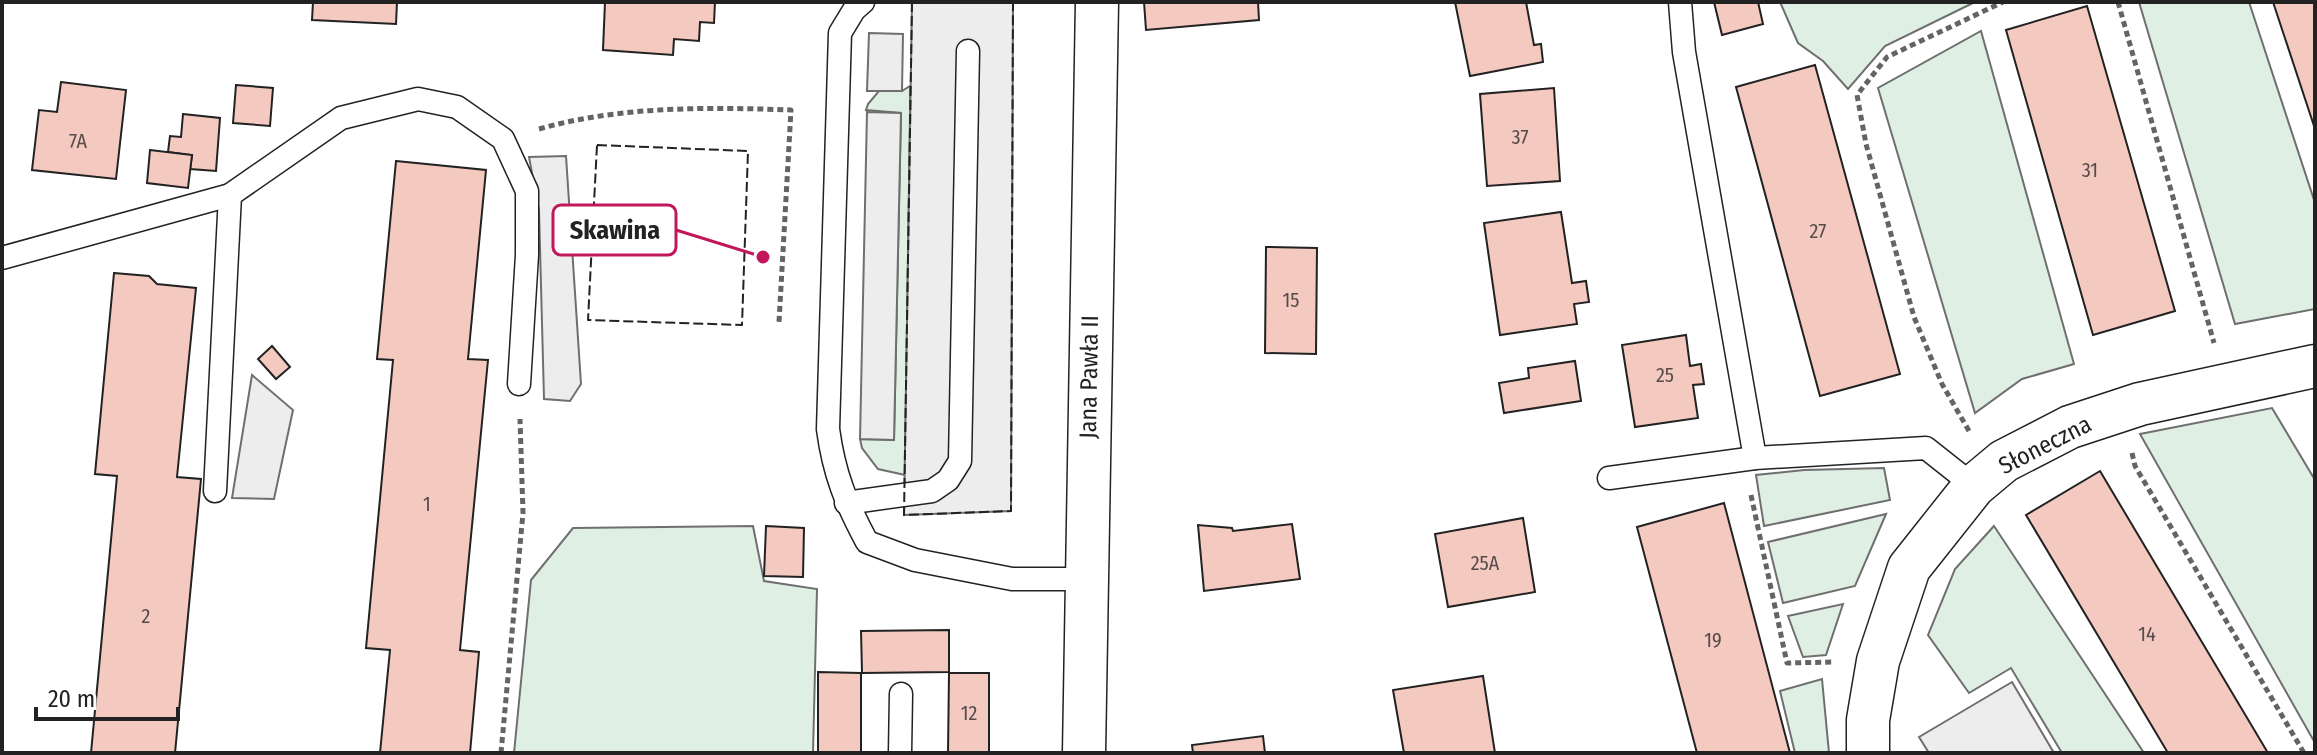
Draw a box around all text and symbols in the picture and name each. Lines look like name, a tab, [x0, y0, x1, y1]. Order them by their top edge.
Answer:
house number: 37	[1511, 125, 1529, 149]
house number: 7A	[69, 129, 87, 153]
house number: 31	[2082, 158, 2098, 182]
callout: Skawina	[553, 205, 676, 255]
text: Skawina	[570, 215, 660, 246]
house number: 27	[1810, 219, 1826, 243]
house number: 15	[1283, 288, 1299, 312]
street label: Jana Pawła II	[1074, 315, 1104, 439]
house number: 25	[1656, 363, 1674, 387]
street label: Słoneczna	[1994, 410, 2096, 480]
house number: 1	[423, 492, 431, 516]
house number: 25A	[1471, 551, 1500, 575]
house number: 2	[142, 604, 151, 628]
house number: 14	[2138, 622, 2156, 646]
house number: 19	[1704, 628, 1722, 652]
scale bar	[36, 671, 178, 721]
text: 20 m	[48, 685, 95, 713]
house number: 12	[961, 701, 977, 725]

